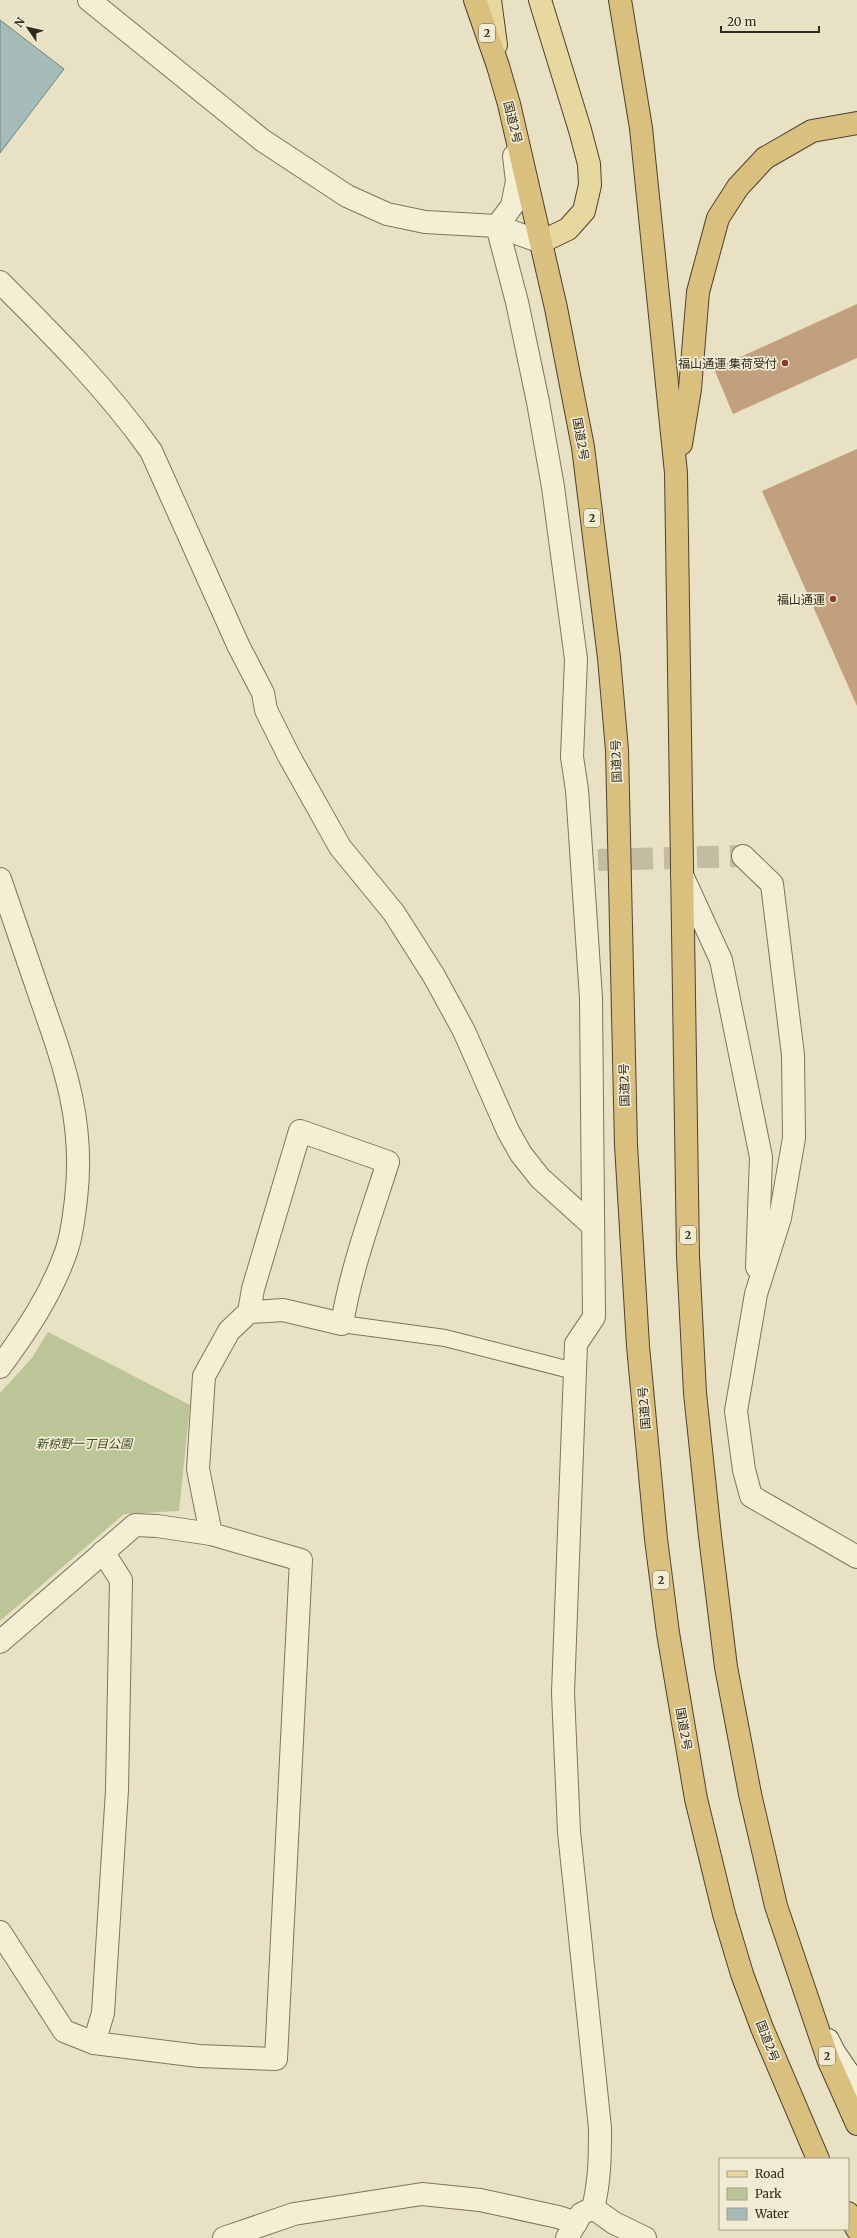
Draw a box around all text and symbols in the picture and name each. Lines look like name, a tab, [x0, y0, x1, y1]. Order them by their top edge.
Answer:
north arrow	[8, 8, 48, 48]
scale bar	[721, 8, 819, 34]
text: 20 m	[727, 14, 756, 29]
text: N	[11, 15, 28, 30]
road number: 2	[479, 24, 495, 42]
street label: 国道2号	[501, 99, 525, 145]
place label: 福山通運 集荷受付	[678, 356, 777, 371]
marker: 福山通運 集荷受付	[780, 358, 790, 368]
street label: 国道2号	[570, 416, 592, 462]
road number: 2	[584, 509, 600, 527]
place label: 福山通運	[777, 592, 825, 607]
marker: 福山通運	[828, 594, 838, 604]
street label: 国道2号	[608, 739, 624, 783]
street label: 国道2号	[616, 1063, 632, 1107]
road number: 2	[680, 1226, 696, 1244]
street label: 国道2号	[635, 1386, 653, 1430]
park label: 新椋野一丁目公園	[36, 1436, 134, 1451]
road number: 2	[653, 1571, 669, 1589]
street label: 国道2号	[673, 1706, 695, 1752]
street label: 国道2号	[753, 2018, 783, 2064]
road number: 2	[819, 2047, 835, 2065]
legend	[719, 2158, 849, 2230]
text: Road	[755, 2166, 784, 2181]
text: Park	[755, 2186, 782, 2201]
text: Water	[754, 2206, 790, 2221]

